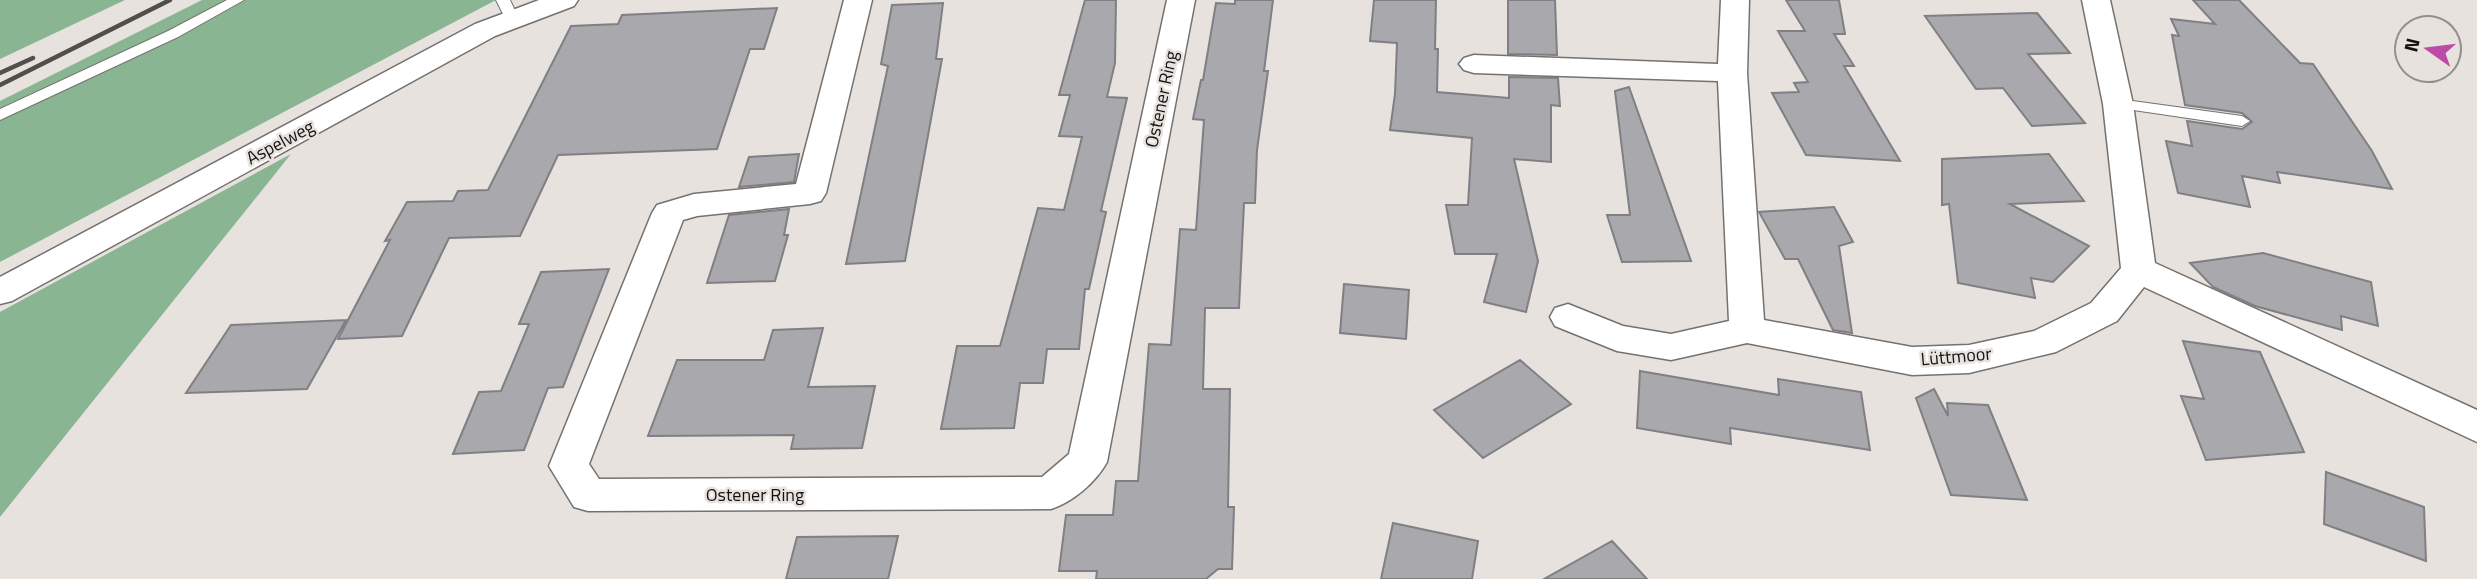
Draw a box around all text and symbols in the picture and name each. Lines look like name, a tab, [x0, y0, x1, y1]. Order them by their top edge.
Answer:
north arrow	[2393, 14, 2463, 84]
text: N	[2395, 35, 2427, 55]
street label: Ostener Ring	[1138, 48, 1184, 150]
street label: Aspelweg	[241, 113, 319, 171]
street label: Lüttmoor	[1919, 339, 1993, 373]
street label: Ostener Ring	[706, 481, 804, 508]

